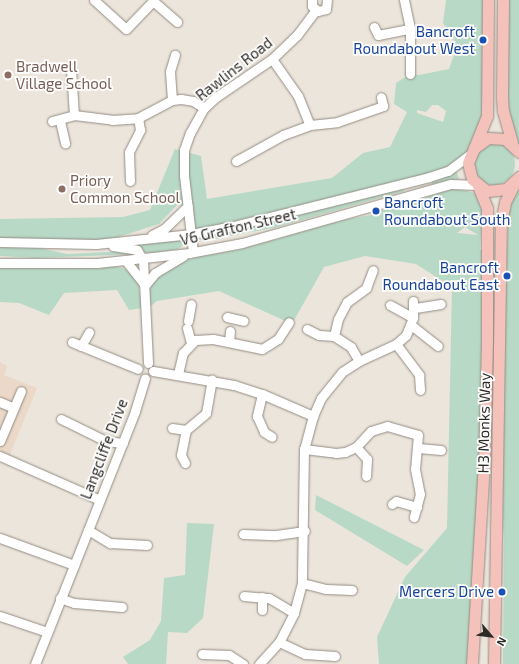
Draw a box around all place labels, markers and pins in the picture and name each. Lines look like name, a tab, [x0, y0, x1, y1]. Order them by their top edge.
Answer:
place label: Bancroft Roundabout West	[353, 22, 475, 57]
marker: Bancroft Roundabout West	[478, 35, 488, 45]
place label: Bradwell Village School	[16, 57, 112, 92]
marker: Bradwell Village School	[3, 70, 13, 80]
place label: Priory Common School	[70, 171, 180, 206]
marker: Priory Common School	[57, 184, 67, 194]
place label: Bancroft Roundabout South	[384, 193, 510, 228]
marker: Bancroft Roundabout South	[371, 206, 381, 216]
place label: Bancroft Roundabout East	[383, 258, 499, 293]
marker: Bancroft Roundabout East	[502, 271, 512, 281]
place label: Mercers Drive	[399, 583, 494, 601]
marker: Mercers Drive	[497, 587, 507, 597]

